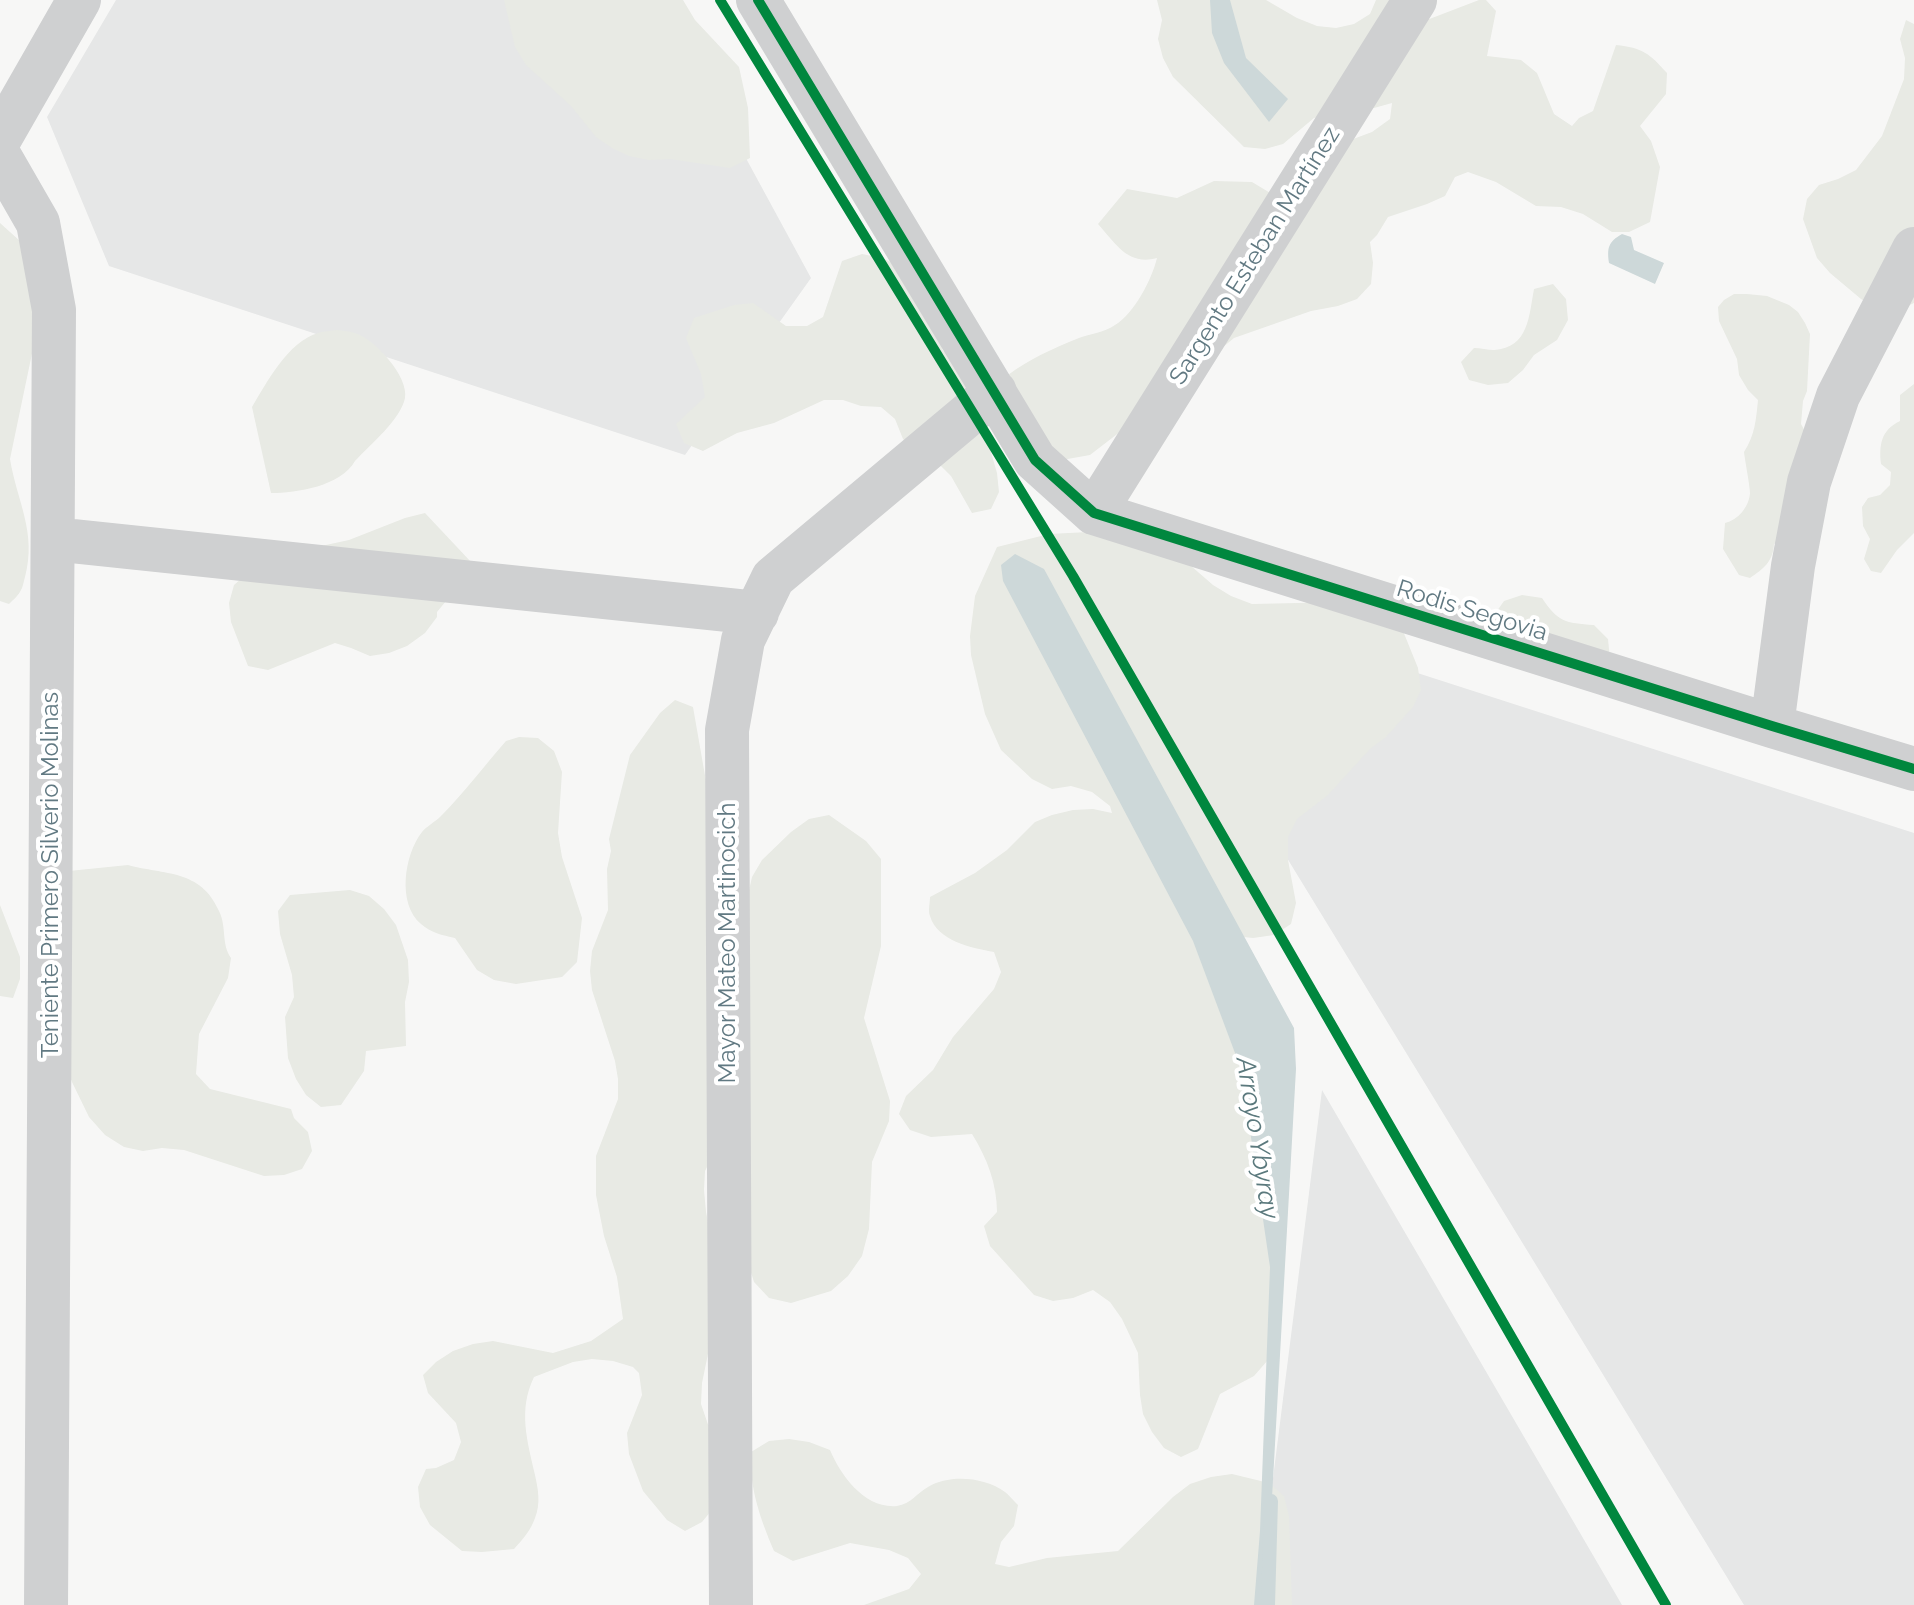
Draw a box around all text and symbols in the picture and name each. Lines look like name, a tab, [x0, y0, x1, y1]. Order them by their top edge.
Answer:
street label: Sargento Esteban Martínez	[1164, 122, 1346, 390]
street label: Rodis Segovia	[1393, 574, 1551, 648]
street label: Teniente Primero Silverio Molinas	[37, 692, 65, 1058]
street label: Mayor Mateo Martinocich	[714, 803, 742, 1083]
water label: Arroyo Ybyray	[1229, 1055, 1285, 1221]

